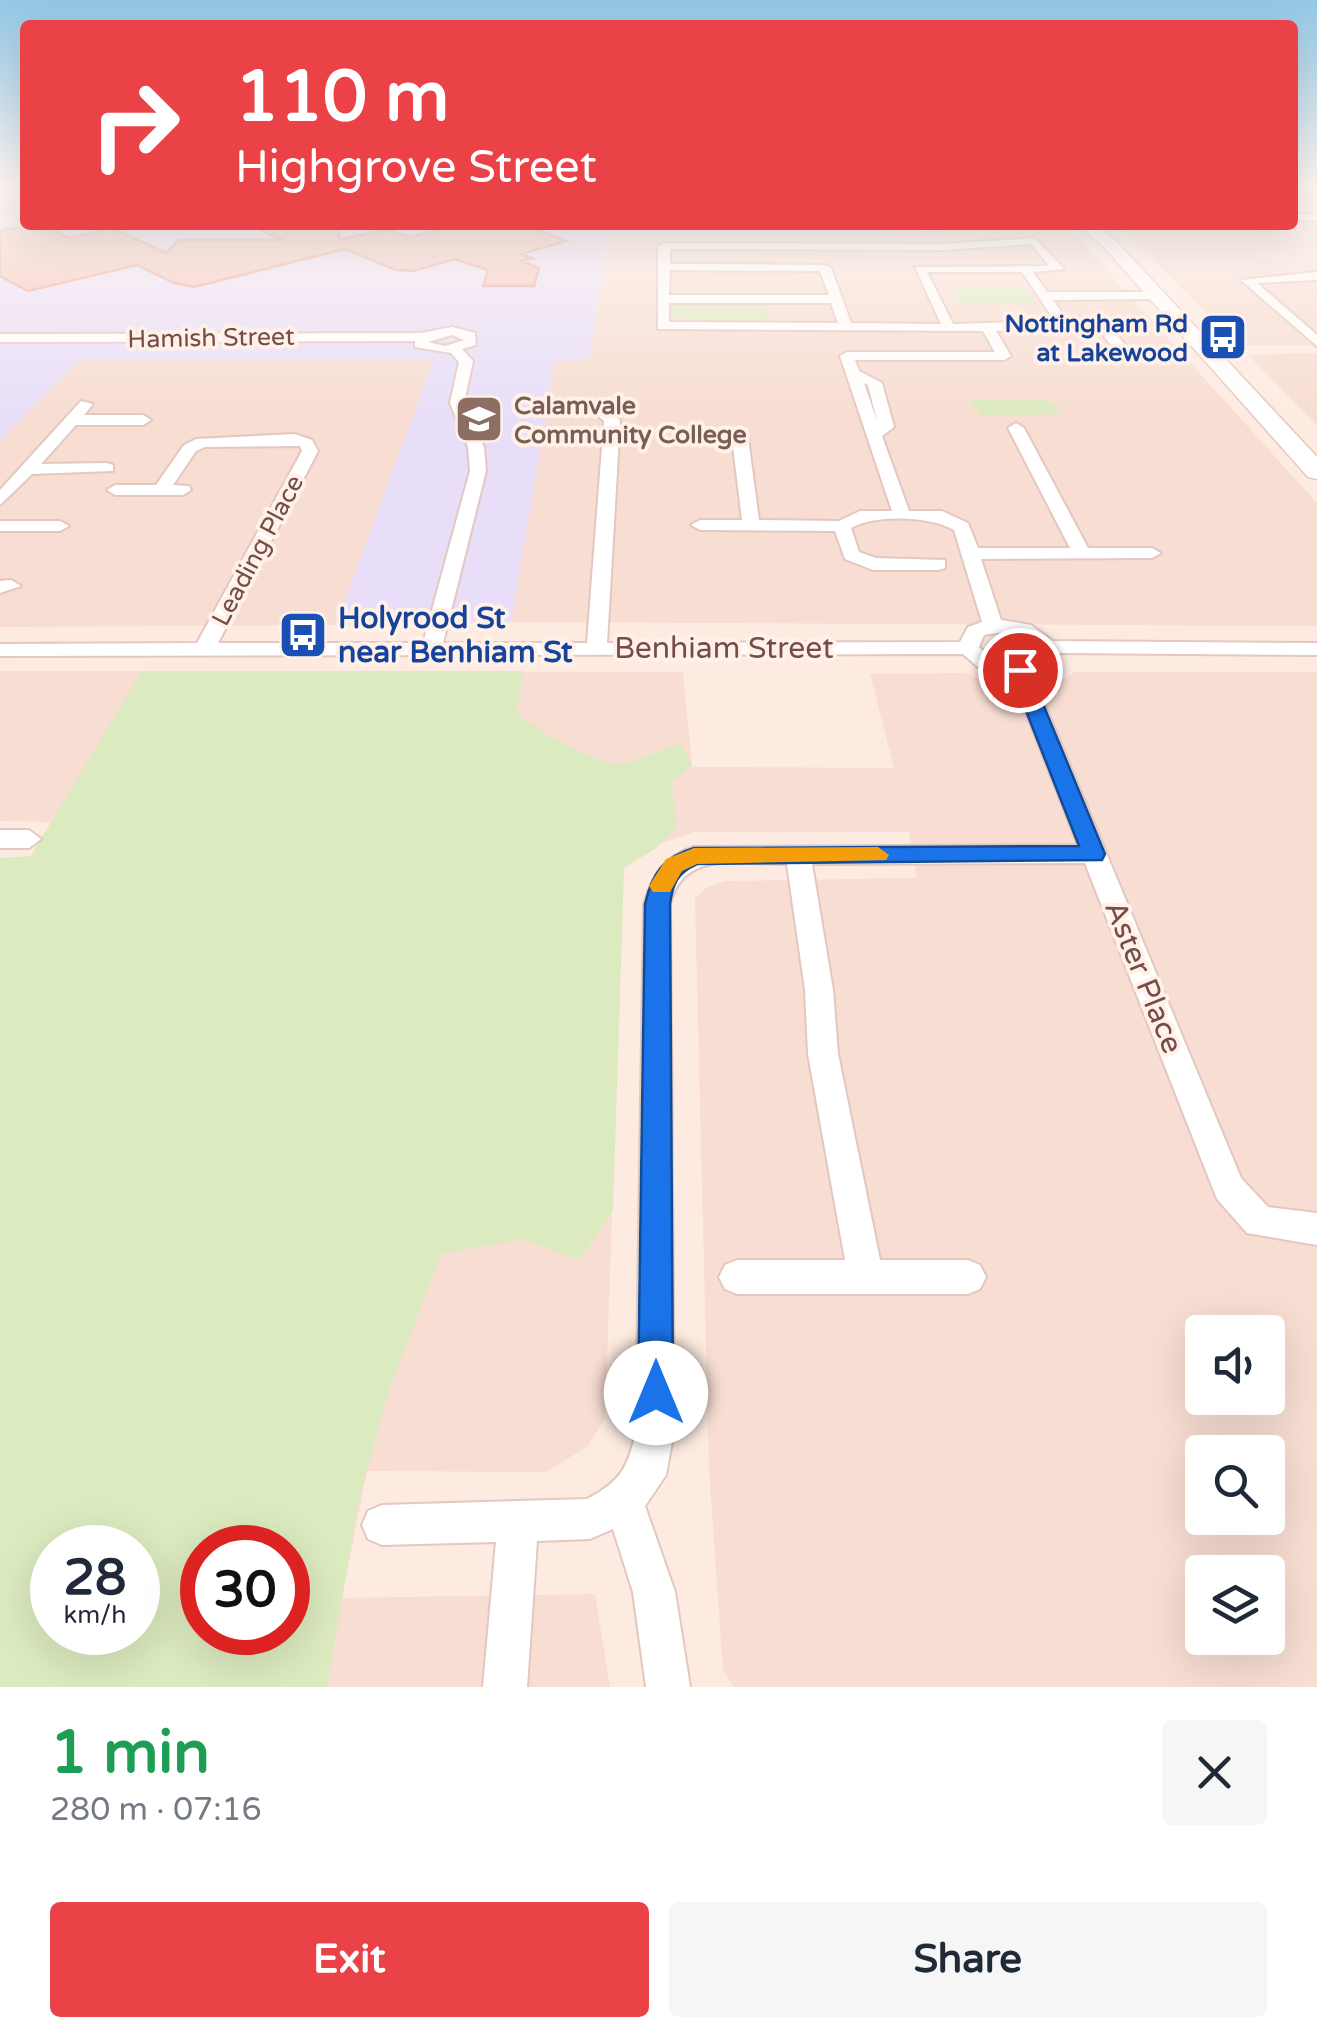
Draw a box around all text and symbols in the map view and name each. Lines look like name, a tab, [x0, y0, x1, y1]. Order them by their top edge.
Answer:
text: 110 m	[235, 56, 449, 140]
icon: right	[70, 60, 200, 190]
text: Highgrove Street	[235, 141, 597, 195]
place label: Nottingham Rd at Lakewood	[1005, 309, 1188, 368]
bus stop icon: Nottingham Rd at Lakewood	[1197, 311, 1249, 363]
street label: Hamish Street	[127, 322, 295, 354]
place label: Calamvale Community College	[514, 391, 747, 450]
school or university icon: Calamvale Community College	[453, 393, 505, 445]
street label: Leading Place	[206, 470, 310, 631]
place label: Holyrood St near Benhiam St	[338, 600, 573, 671]
bus stop icon: Holyrood St near Benhiam St	[277, 609, 329, 661]
pin	[978, 628, 1063, 713]
street label: Benhiam Street	[614, 630, 834, 667]
icon: arrive	[993, 643, 1048, 698]
street label: Aster Place	[1096, 895, 1191, 1059]
map controls	[1185, 1315, 1285, 1655]
button: sound	[1185, 1315, 1285, 1415]
position arrow	[604, 1341, 708, 1445]
button: search	[1185, 1435, 1285, 1535]
speed limit sign: 30	[180, 1525, 310, 1655]
text: 28	[64, 1548, 126, 1608]
button: layers	[1185, 1555, 1285, 1655]
text: km/h	[64, 1600, 126, 1630]
text: 1 min	[50, 1717, 210, 1789]
button: close	[1162, 1720, 1267, 1825]
text: 280 m · 07:16	[50, 1791, 262, 1829]
button: Exit	[50, 1902, 649, 2017]
button: Share	[669, 1902, 1267, 2017]

